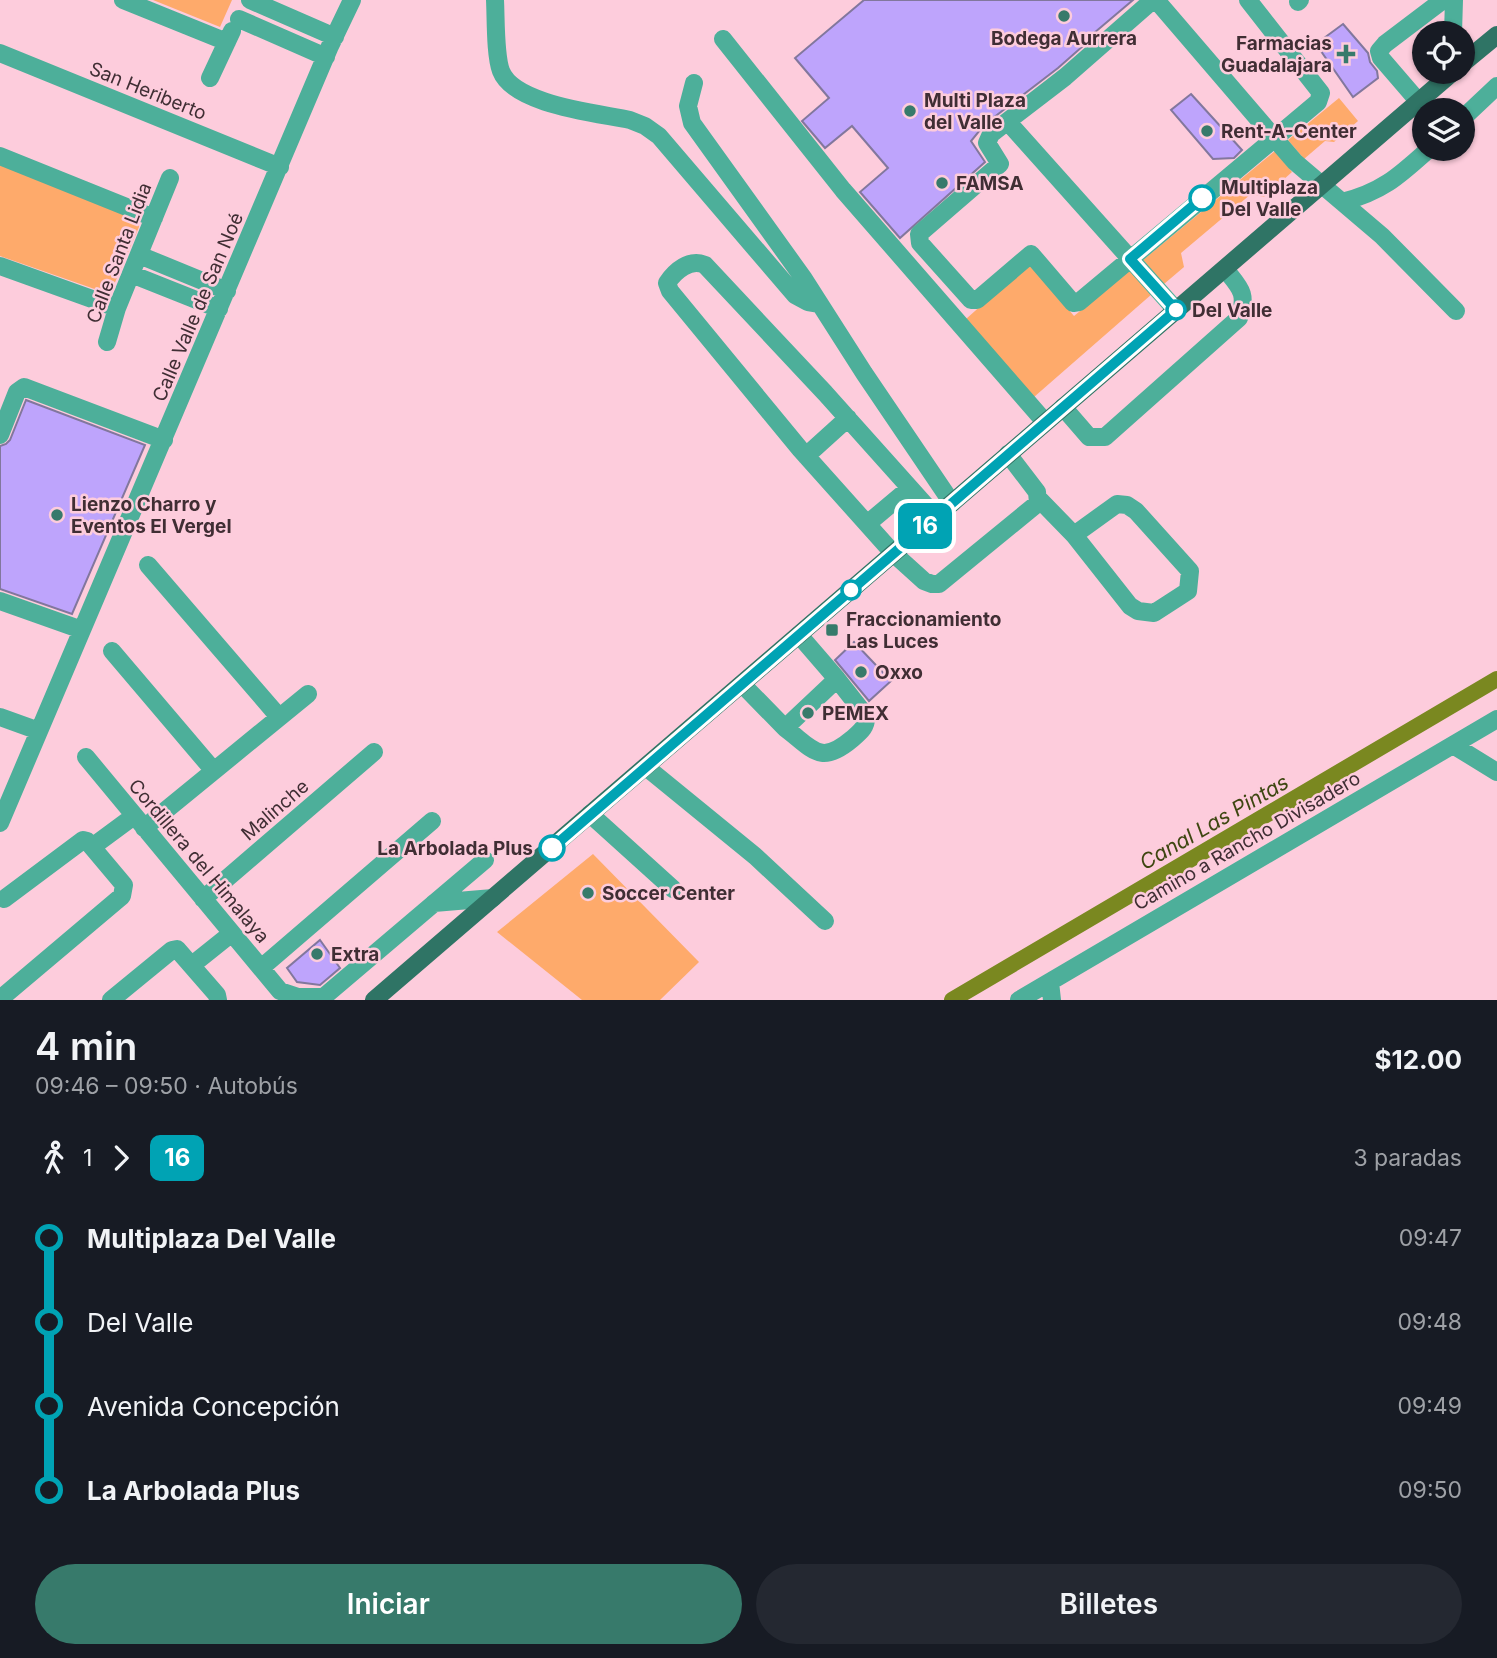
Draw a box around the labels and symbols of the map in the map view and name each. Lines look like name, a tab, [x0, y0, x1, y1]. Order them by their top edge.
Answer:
marker: Bodega Aurrera	[1056, 8, 1072, 24]
place label: Bodega Aurrera	[991, 27, 1137, 50]
place label: Farmacias Guadalajara	[1221, 32, 1332, 77]
marker: Farmacias Guadalajara	[1338, 46, 1354, 62]
street label: San Heriberto	[86, 57, 210, 125]
place label: Multi Plaza del Valle	[924, 89, 1026, 134]
marker: Multi Plaza del Valle	[902, 103, 918, 119]
place label: Rent-A-Center	[1221, 120, 1357, 143]
marker: Rent-A-Center	[1199, 123, 1215, 139]
place label: FAMSA	[956, 172, 1024, 195]
marker: FAMSA	[934, 175, 950, 191]
place label: Multiplaza Del Valle	[1221, 176, 1318, 221]
street label: Calle Santa Lidia	[82, 179, 156, 327]
marker: Multiplaza Del Valle	[1189, 185, 1215, 211]
street label: Calle Valle de San Noé	[148, 209, 248, 405]
place label: Del Valle	[1192, 299, 1272, 322]
marker: Del Valle	[1166, 300, 1186, 320]
place label: Lienzo Charro y Eventos El Vergel	[71, 493, 232, 538]
line badge: 16	[894, 503, 956, 549]
marker: Lienzo Charro y Eventos El Vergel	[49, 507, 65, 523]
unlabelled marker	[841, 580, 861, 600]
place label: Fraccionamiento Las Luces	[846, 608, 1001, 653]
marker: Fraccionamiento Las Luces	[824, 622, 840, 638]
place label: Oxxo	[875, 661, 923, 684]
marker: Oxxo	[853, 664, 869, 680]
place label: PEMEX	[822, 702, 889, 725]
marker: PEMEX	[800, 705, 816, 721]
street label: Camino a Rancho Divisadero	[1130, 767, 1364, 915]
water label: Canal Las Pintas	[1135, 769, 1293, 875]
street label: Cordillera del Himalaya	[124, 774, 274, 948]
street label: Malinche	[237, 775, 313, 845]
marker: La Arbolada Plus	[539, 835, 565, 861]
place label: La Arbolada Plus	[377, 837, 533, 860]
place label: Soccer Center	[602, 882, 735, 905]
marker: Soccer Center	[580, 885, 596, 901]
place label: Extra	[331, 943, 379, 966]
marker: Extra	[309, 946, 325, 962]

